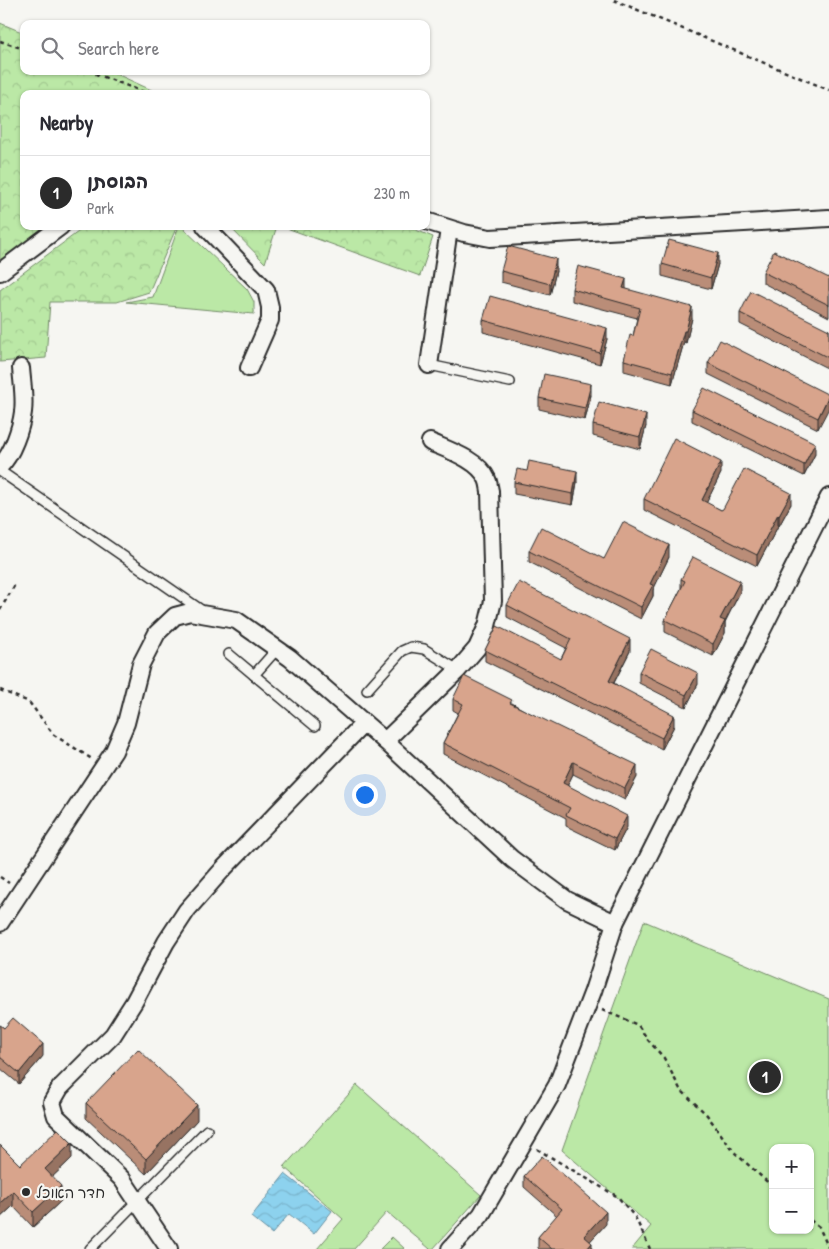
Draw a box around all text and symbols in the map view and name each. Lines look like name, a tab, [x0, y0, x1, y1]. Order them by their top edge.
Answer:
search box	[20, 20, 430, 75]
icon: search	[38, 34, 66, 62]
text: Search here	[78, 35, 159, 61]
text: Nearby	[40, 108, 93, 137]
text: הבוסתן	[87, 168, 148, 194]
text: 1	[53, 182, 59, 204]
text: 230 m	[374, 182, 410, 204]
text: Park	[87, 197, 114, 219]
your location	[352, 782, 378, 808]
pin: 1	[749, 1058, 781, 1096]
map controls	[769, 1144, 814, 1234]
button: +	[769, 1144, 814, 1189]
place label: חדר האוכל	[36, 1182, 105, 1203]
marker: חדר האוכל	[20, 1186, 32, 1198]
button: −	[769, 1189, 814, 1234]

